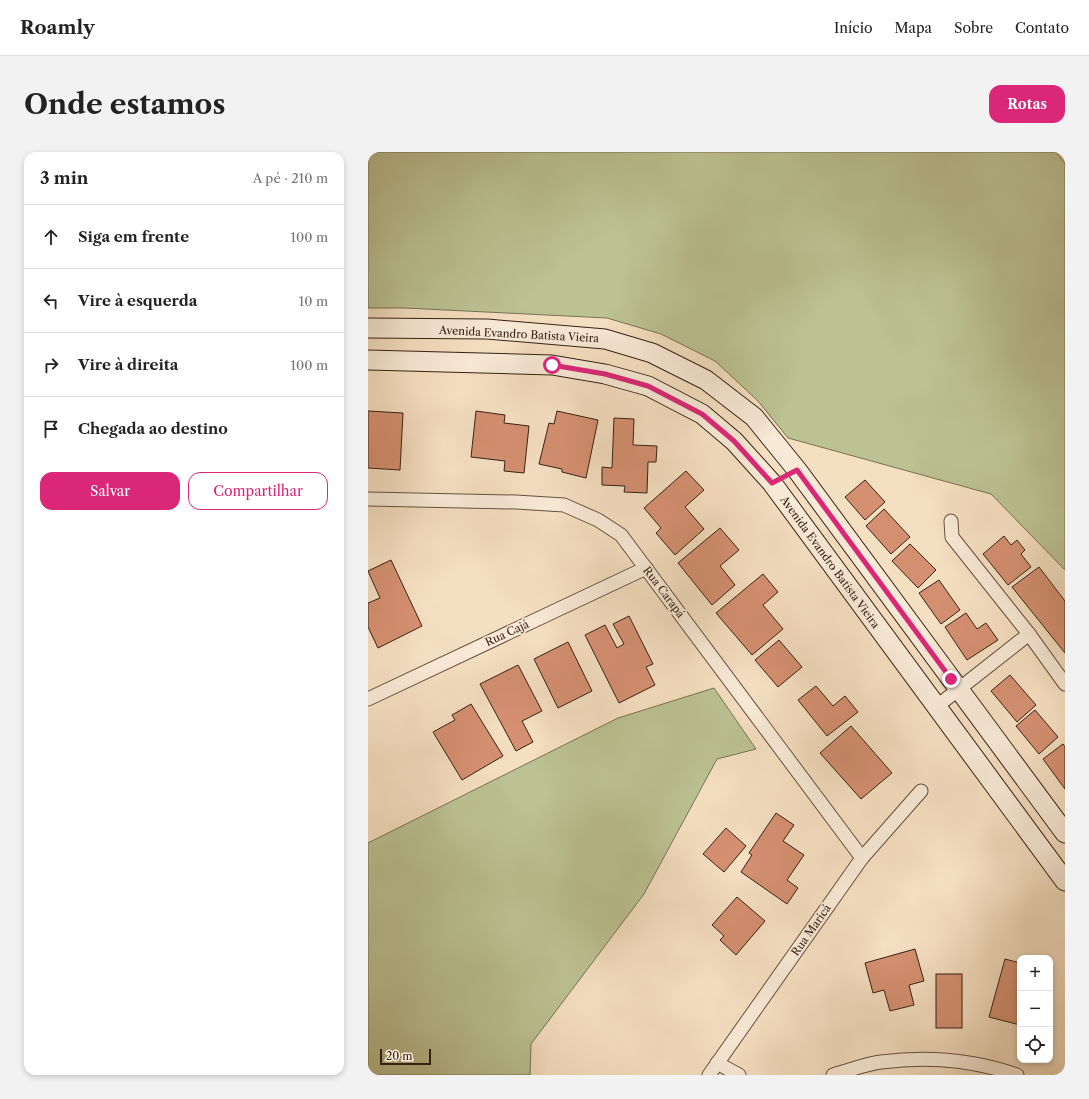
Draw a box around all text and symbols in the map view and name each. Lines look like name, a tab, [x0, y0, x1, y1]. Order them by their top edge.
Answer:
text: Roamly	[20, 16, 95, 39]
text: Início	[834, 19, 873, 37]
text: Mapa	[895, 19, 932, 37]
text: Sobre	[954, 19, 993, 37]
text: Contato	[1015, 19, 1069, 37]
button: Rotas	[989, 85, 1065, 123]
text: Onde estamos	[24, 87, 225, 121]
text: 3 min	[40, 168, 89, 188]
text: A pé · 210 m	[253, 170, 328, 186]
icon: ahead	[40, 226, 62, 248]
text: Siga em frente	[78, 227, 189, 246]
text: 100 m	[290, 229, 328, 245]
icon: left	[40, 290, 62, 312]
text: Vire à esquerda	[78, 291, 197, 310]
text: 10 m	[299, 293, 328, 309]
street label: Avenida Evandro Batista Vieira	[438, 323, 600, 345]
icon: right	[40, 354, 62, 376]
text: Vire à direita	[78, 355, 178, 374]
route start	[543, 356, 561, 374]
text: 100 m	[290, 357, 328, 373]
icon: arrive	[40, 418, 62, 440]
text: Chegada ao destino	[78, 419, 228, 438]
button: Salvar	[40, 472, 180, 510]
button: Compartilhar	[188, 472, 328, 510]
street label: Avenida Evandro Batista Vieira	[777, 492, 883, 631]
street label: Rua Carapá	[640, 564, 688, 621]
street label: Rua Cajá	[483, 617, 531, 649]
route end	[942, 670, 960, 688]
street label: Rua Maricá	[788, 901, 834, 959]
map controls	[1017, 955, 1053, 1063]
button: +	[1017, 955, 1053, 991]
button: −	[1017, 991, 1053, 1027]
button: locate	[1017, 1027, 1053, 1063]
scale bar	[380, 1047, 431, 1066]
text: 20 m	[386, 1049, 412, 1063]

